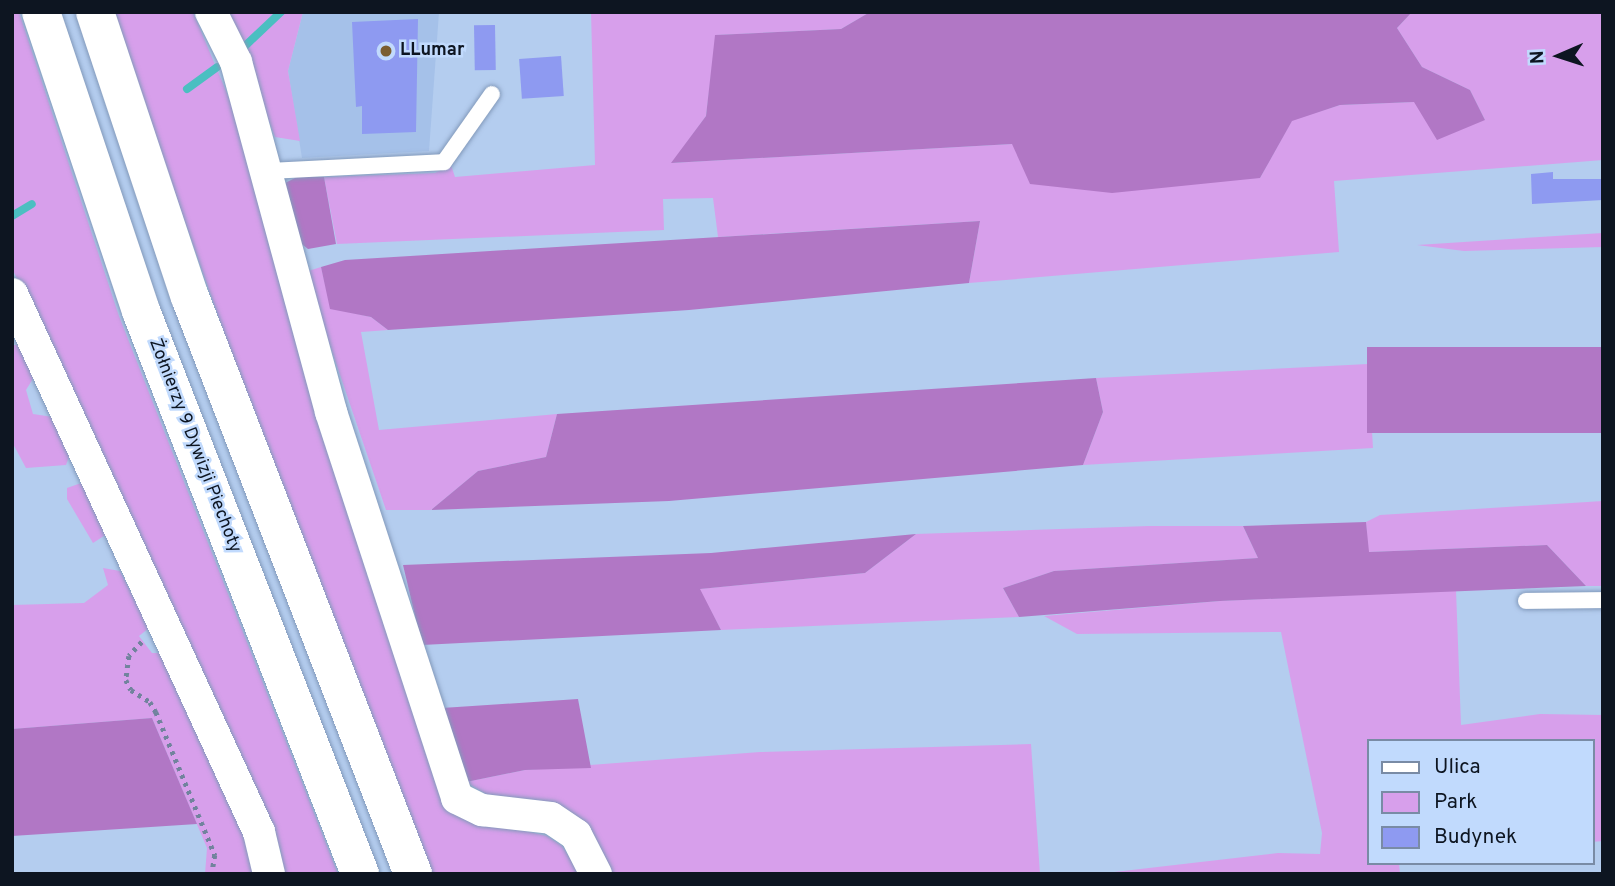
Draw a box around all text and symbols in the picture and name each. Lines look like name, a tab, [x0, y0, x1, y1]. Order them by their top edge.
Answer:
north arrow	[1524, 21, 1594, 91]
place label: LLumar	[400, 40, 464, 62]
marker: LLumar	[378, 43, 394, 59]
text: N	[1526, 50, 1550, 65]
street label: Żołnierzy 9 Dywizji Piechoty	[143, 336, 245, 556]
legend	[1366, 739, 1594, 865]
text: Ulica	[1434, 754, 1481, 781]
text: Park	[1434, 789, 1477, 816]
text: Budynek	[1434, 824, 1517, 851]

